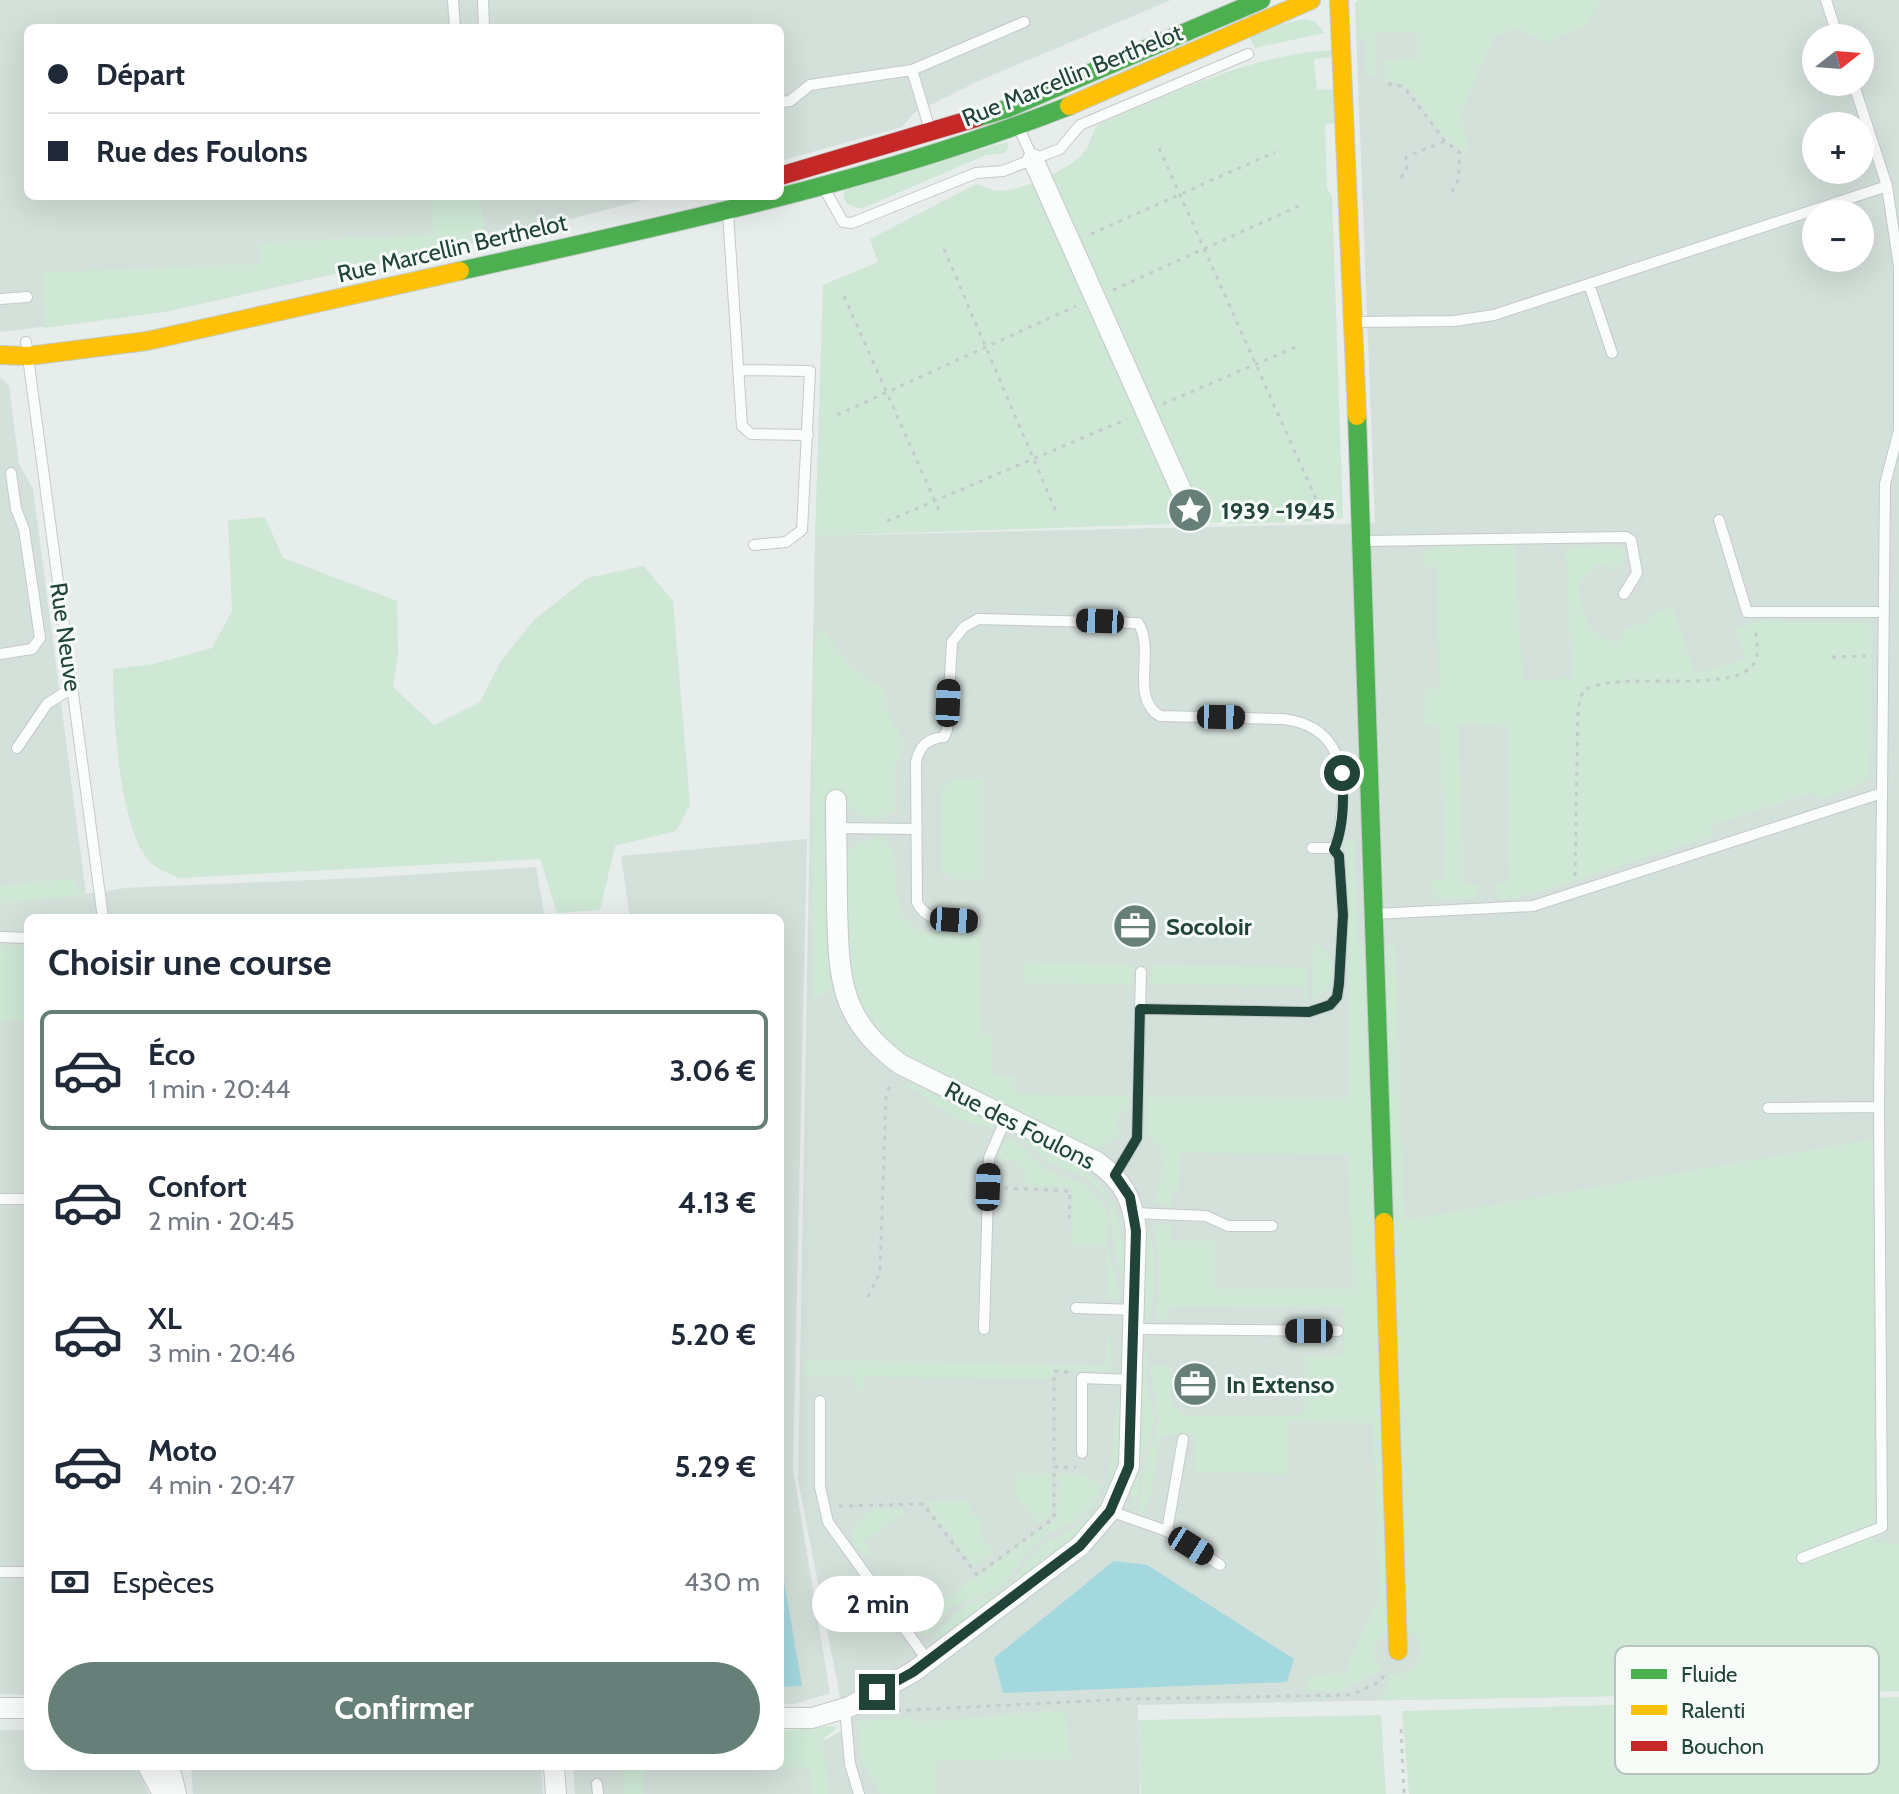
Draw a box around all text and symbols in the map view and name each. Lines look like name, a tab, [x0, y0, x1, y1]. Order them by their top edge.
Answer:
street label: Rue Marcellin Berthelot	[958, 18, 1186, 132]
north arrow	[1802, 24, 1874, 96]
map controls	[1802, 24, 1874, 272]
text: Départ	[96, 56, 185, 93]
button: +	[1802, 112, 1874, 184]
text: Rue des Foulons	[96, 133, 308, 170]
button: −	[1802, 200, 1874, 272]
street label: Rue Marcellin Berthelot	[334, 207, 570, 289]
place icon: 1939 -1945	[1166, 486, 1214, 534]
place label: 1939 -1945	[1221, 496, 1335, 525]
street label: Rue Neuve	[44, 581, 88, 693]
car	[1076, 608, 1124, 634]
car	[935, 679, 961, 727]
car	[1197, 705, 1245, 729]
route start	[1324, 755, 1360, 791]
office icon: Socoloir	[1111, 902, 1159, 950]
car	[929, 906, 979, 934]
place label: Socoloir	[1166, 912, 1252, 941]
text: Choisir une course	[48, 940, 331, 984]
icon: car	[52, 1034, 124, 1106]
text: Éco	[148, 1036, 195, 1073]
text: 3.06 €	[669, 1052, 756, 1089]
text: 1 min · 20:44	[148, 1073, 290, 1105]
street label: Rue des Foulons	[940, 1075, 1100, 1175]
car	[975, 1163, 1001, 1211]
icon: car	[52, 1166, 124, 1238]
text: Confort	[148, 1168, 247, 1205]
text: 4.13 €	[678, 1184, 756, 1221]
text: 2 min · 20:45	[148, 1205, 294, 1237]
icon: car	[52, 1298, 124, 1370]
text: XL	[148, 1300, 182, 1337]
text: 5.20 €	[670, 1316, 756, 1353]
car	[1285, 1319, 1333, 1343]
text: 3 min · 20:46	[148, 1337, 296, 1369]
office icon: In Extenso	[1171, 1360, 1219, 1408]
place label: In Extenso	[1226, 1370, 1335, 1399]
icon: car	[52, 1430, 124, 1502]
text: Moto	[148, 1432, 217, 1469]
text: 5.29 €	[675, 1448, 756, 1485]
text: 4 min · 20:47	[148, 1469, 295, 1501]
car	[1164, 1523, 1218, 1569]
icon: cash	[48, 1560, 92, 1604]
text: Espèces	[112, 1564, 214, 1601]
text: 430 m	[684, 1566, 760, 1598]
callout: 2 min	[811, 1576, 943, 1632]
text: 2 min	[847, 1588, 909, 1620]
legend	[1615, 1646, 1879, 1774]
text: Fluide	[1681, 1661, 1737, 1688]
button: Confirmer	[48, 1662, 760, 1754]
route end	[859, 1674, 895, 1710]
text: Ralenti	[1681, 1697, 1745, 1724]
text: Bouchon	[1681, 1733, 1764, 1760]

